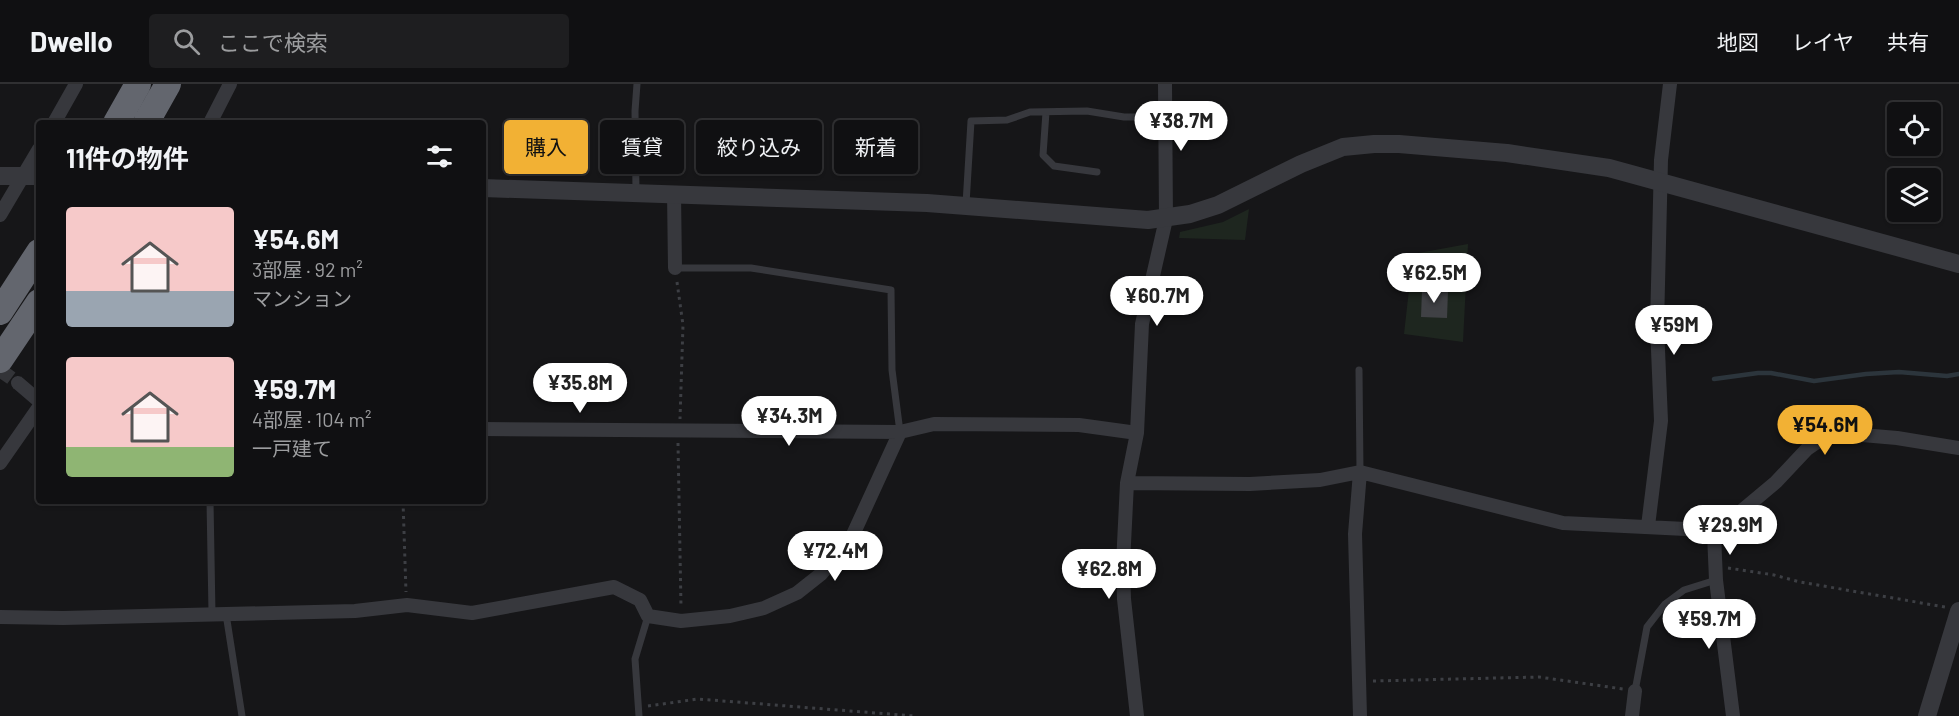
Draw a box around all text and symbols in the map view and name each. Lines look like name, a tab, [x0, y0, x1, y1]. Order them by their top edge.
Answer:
search box	[149, 14, 569, 68]
text: Dwello	[30, 24, 113, 58]
icon: search	[170, 25, 203, 58]
text: ここで検索	[218, 29, 328, 55]
text: 地図	[1717, 29, 1759, 54]
text: レイヤ	[1792, 29, 1854, 54]
text: 共有	[1887, 29, 1929, 54]
pin: ¥38.7M	[1132, 101, 1230, 152]
map controls	[1887, 102, 1941, 222]
button: locate	[1887, 102, 1941, 156]
text: ¥38.7M	[1149, 108, 1213, 132]
chip: 購入	[504, 120, 588, 174]
chip: 賃貸	[600, 120, 684, 174]
chip: 絞り込み	[696, 120, 822, 174]
chip: 新着	[834, 120, 918, 174]
icon: filters	[423, 140, 456, 173]
text: 11件の物件	[66, 142, 189, 173]
button: layers	[1887, 168, 1941, 222]
text: ¥54.6M	[252, 223, 339, 254]
icon: home	[114, 231, 186, 303]
pin: ¥62.5M	[1385, 253, 1483, 304]
text: 3部屋 · 92 m²	[252, 257, 363, 281]
text: ¥62.5M	[1401, 260, 1467, 284]
pin: ¥60.7M	[1108, 276, 1206, 327]
text: ¥60.7M	[1124, 283, 1190, 307]
text: マンション	[252, 286, 352, 310]
pin: ¥59M	[1638, 305, 1710, 356]
text: ¥59M	[1649, 312, 1699, 336]
pin: ¥35.8M	[531, 363, 629, 414]
text: ¥35.8M	[547, 370, 613, 394]
text: ¥59.7M	[252, 373, 336, 404]
icon: home	[114, 381, 186, 453]
pin: ¥34.3M	[740, 396, 838, 447]
text: ¥34.3M	[755, 403, 823, 427]
pin: ¥54.6M	[1776, 405, 1874, 456]
text: 4部屋 · 104 m²	[252, 407, 372, 431]
text: ¥54.6M	[1791, 412, 1859, 436]
text: 一戸建て	[252, 436, 332, 460]
pin: ¥29.9M	[1681, 505, 1779, 556]
text: ¥29.9M	[1697, 512, 1763, 536]
pin: ¥72.4M	[786, 531, 884, 582]
text: ¥72.4M	[802, 538, 868, 562]
pin: ¥62.8M	[1060, 549, 1158, 600]
text: ¥62.8M	[1076, 556, 1142, 580]
pin: ¥59.7M	[1660, 599, 1758, 650]
text: ¥59.7M	[1677, 606, 1741, 630]

